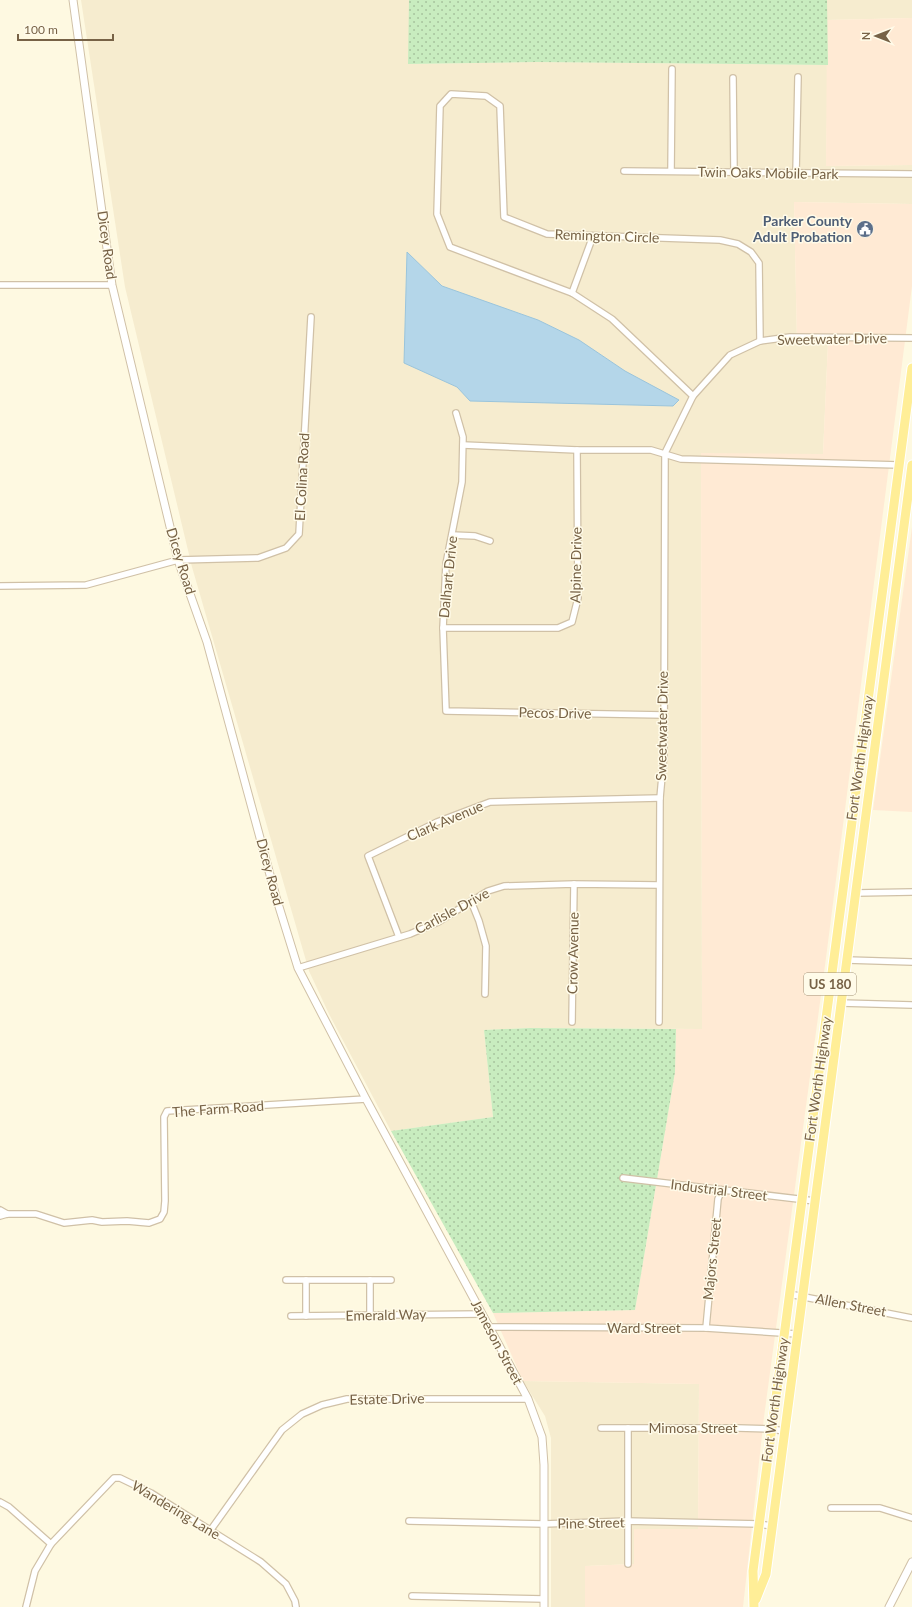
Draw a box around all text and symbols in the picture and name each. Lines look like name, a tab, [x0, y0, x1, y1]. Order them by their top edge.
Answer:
scale bar	[18, 16, 113, 42]
north arrow	[856, 16, 896, 56]
text: 100 m	[24, 22, 58, 37]
text: N	[859, 32, 872, 40]
street label: Twin Oaks Mobile Park	[697, 163, 840, 182]
street label: Dicey Road	[94, 210, 121, 280]
place label: Parker County Adult Probation	[752, 212, 853, 245]
public building icon: Parker County Adult Probation	[855, 219, 875, 239]
street label: Remington Circle	[554, 225, 660, 246]
street label: Sweetwater Drive	[777, 329, 887, 348]
street label: El Colina Road	[291, 433, 312, 521]
street label: Dicey Road	[163, 525, 200, 596]
street label: Alpine Drive	[566, 527, 585, 603]
street label: Dalhart Drive	[435, 535, 460, 619]
street label: Sweetwater Drive	[652, 671, 671, 781]
street label: Fort Worth Highway	[842, 694, 877, 821]
street label: Pecos Drive	[518, 703, 592, 722]
street label: Clark Avenue	[404, 797, 486, 844]
street label: Dicey Road	[253, 836, 288, 907]
street label: Carlisle Drive	[412, 884, 492, 937]
street label: Crow Avenue	[563, 912, 582, 994]
road number: US 180	[804, 973, 856, 995]
street label: Fort Worth Highway	[800, 1015, 835, 1142]
street label: The Farm Road	[171, 1097, 264, 1120]
street label: Industrial Street	[670, 1175, 768, 1204]
street label: Majors Street	[699, 1217, 724, 1301]
street label: Allen Street	[814, 1289, 888, 1320]
street label: Jameson Street	[468, 1296, 527, 1387]
street label: Emerald Way	[345, 1305, 427, 1324]
street label: Ward Street	[607, 1319, 681, 1336]
street label: Fort Worth Highway	[757, 1336, 792, 1463]
street label: Estate Drive	[349, 1389, 425, 1408]
street label: Mimosa Street	[648, 1419, 738, 1436]
street label: Wandering Lane	[129, 1476, 224, 1543]
street label: Pine Street	[557, 1513, 625, 1532]

